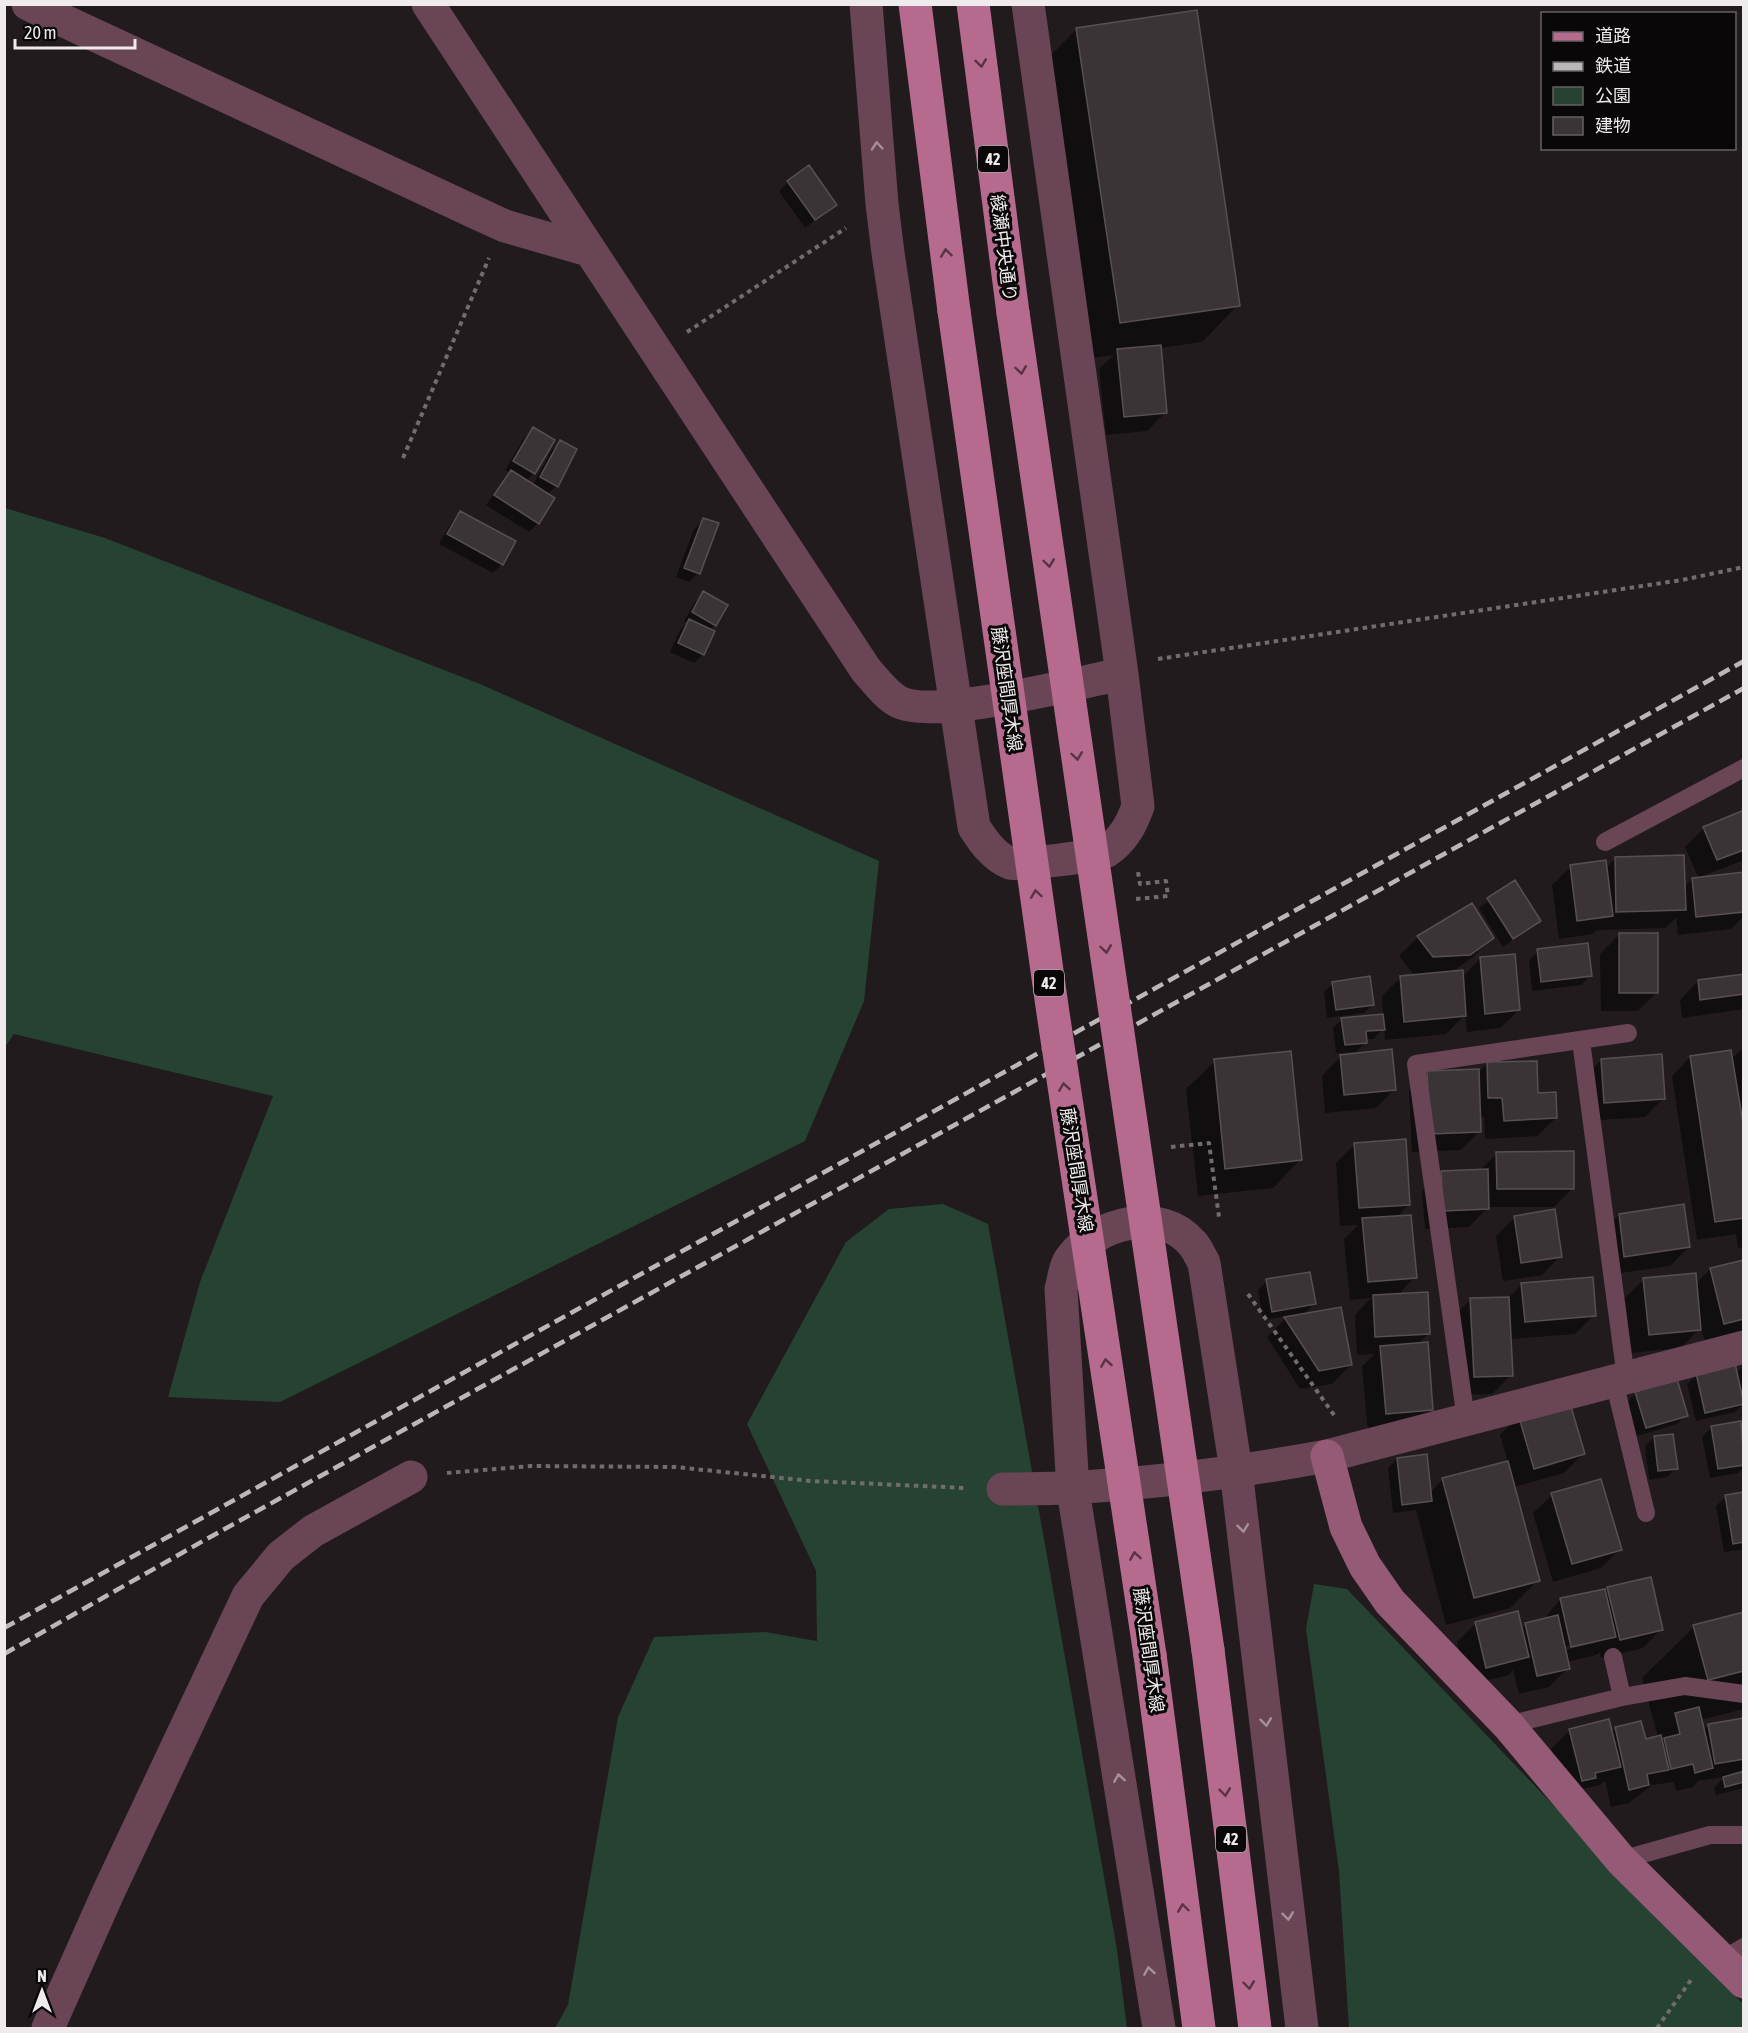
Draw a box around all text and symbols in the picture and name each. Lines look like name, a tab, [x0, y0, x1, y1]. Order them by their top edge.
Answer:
scale bar	[15, 12, 135, 50]
legend	[1541, 12, 1736, 150]
text: 20 m	[24, 22, 56, 43]
text: 道路	[1595, 25, 1631, 46]
text: 鉄道	[1595, 55, 1631, 76]
one-way arrow	[974, 58, 986, 67]
text: 公園	[1595, 85, 1631, 106]
text: 建物	[1595, 115, 1631, 136]
one-way arrow	[871, 142, 884, 151]
road number: 42	[978, 146, 1008, 172]
street label: 綾瀬中央通り	[987, 193, 1021, 303]
one-way arrow	[941, 249, 953, 258]
one-way arrow	[1015, 366, 1027, 375]
one-way arrow	[1043, 559, 1055, 568]
street label: 藤沢座間厚木線	[988, 625, 1026, 753]
one-way arrow	[1071, 752, 1083, 761]
one-way arrow	[1031, 889, 1043, 899]
one-way arrow	[1099, 945, 1111, 954]
road number: 42	[1034, 970, 1064, 996]
one-way arrow	[1059, 1082, 1071, 1092]
street label: 藤沢座間厚木線	[1057, 1106, 1097, 1234]
one-way arrow	[1100, 1358, 1112, 1367]
one-way arrow	[1236, 1524, 1249, 1533]
one-way arrow	[1129, 1551, 1141, 1560]
street label: 藤沢座間厚木線	[1130, 1586, 1168, 1714]
one-way arrow	[1259, 1717, 1272, 1726]
one-way arrow	[1113, 1774, 1125, 1783]
one-way arrow	[1219, 1787, 1231, 1796]
road number: 42	[1216, 1826, 1246, 1852]
one-way arrow	[1178, 1903, 1190, 1913]
one-way arrow	[1282, 1911, 1294, 1920]
north arrow	[12, 1961, 72, 2021]
one-way arrow	[1144, 1966, 1156, 1975]
text: N	[37, 1967, 47, 1985]
one-way arrow	[1243, 1981, 1255, 1990]

